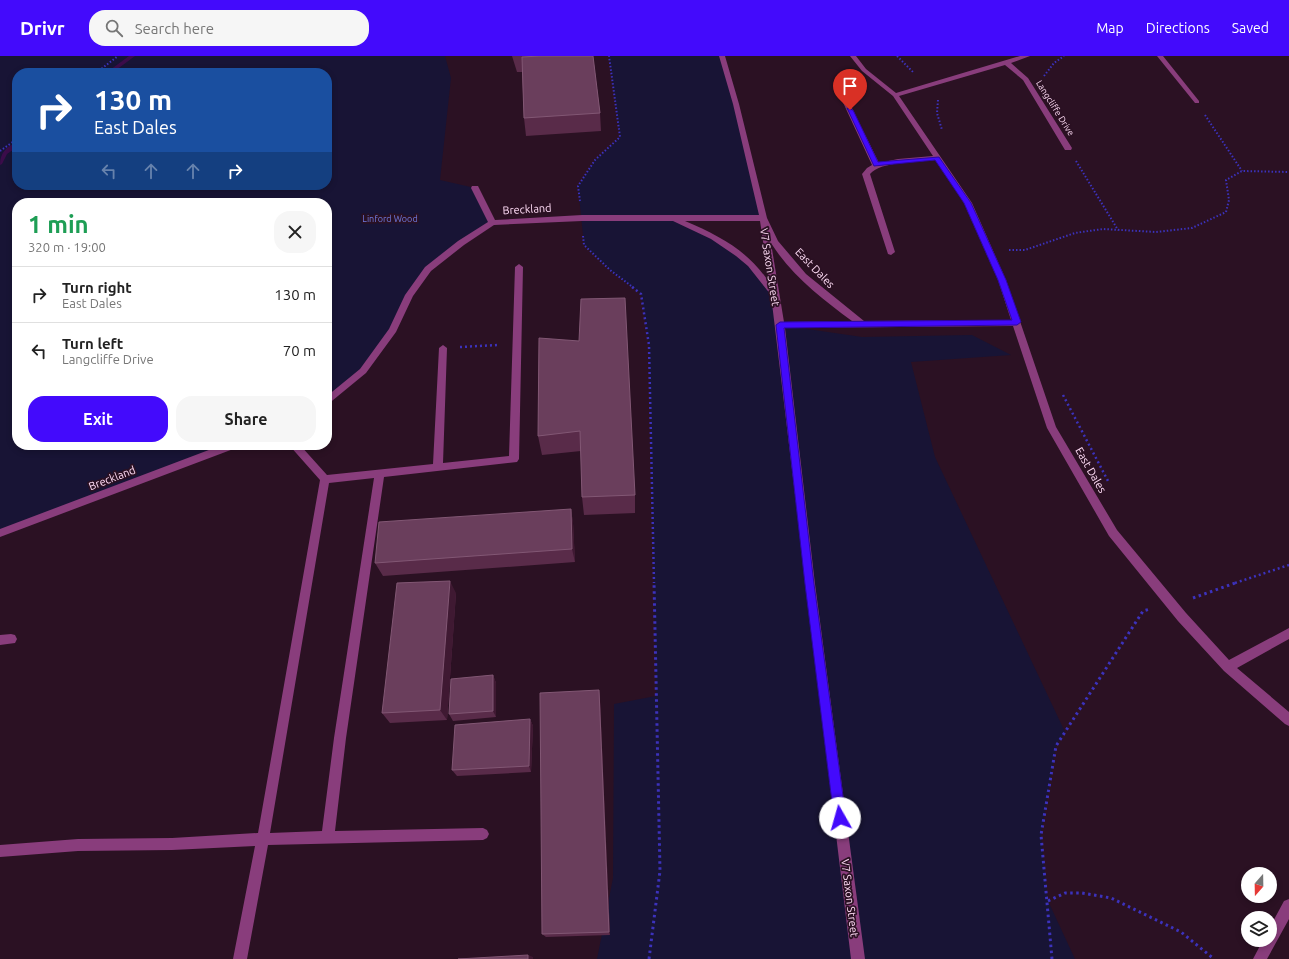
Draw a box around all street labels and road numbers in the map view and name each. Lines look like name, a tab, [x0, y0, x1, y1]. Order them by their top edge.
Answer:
street label: Langcliffe Drive	[1034, 78, 1076, 138]
street label: Breckland	[502, 202, 552, 216]
street label: V7 Saxon Street	[758, 227, 782, 307]
street label: East Dales	[793, 246, 837, 291]
street label: East Dales	[1073, 445, 1109, 495]
street label: Breckland	[87, 464, 137, 492]
street label: V7 Saxon Street	[839, 858, 861, 938]

